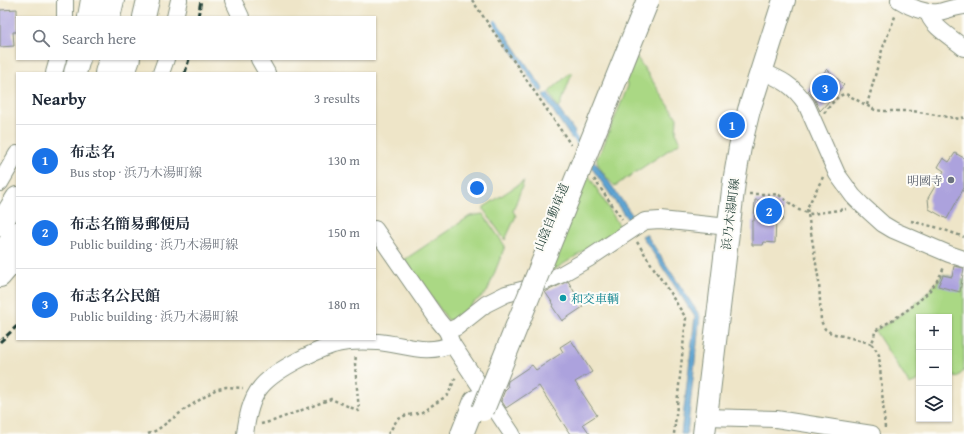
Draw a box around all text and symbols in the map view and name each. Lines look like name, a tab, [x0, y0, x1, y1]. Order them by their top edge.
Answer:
search box	[16, 16, 376, 60]
icon: search	[30, 27, 52, 49]
text: Search here	[62, 28, 136, 49]
pin: 3	[812, 73, 838, 103]
text: Nearby	[32, 86, 86, 111]
text: 3 results	[314, 89, 360, 108]
pin: 1	[719, 110, 745, 140]
text: 布志名	[70, 141, 115, 162]
text: 1	[42, 151, 48, 170]
text: 130 m	[328, 151, 360, 170]
text: Bus stop · 浜乃木湯町線	[70, 163, 202, 182]
place label: 明國寺	[907, 172, 943, 189]
marker: 明國寺	[946, 175, 956, 185]
street label: 浜乃木湯町線	[717, 177, 743, 251]
your location	[467, 178, 487, 198]
street label: 山陰自動車道	[530, 180, 572, 254]
pin: 2	[756, 196, 782, 226]
text: 布志名簡易郵便局	[70, 213, 190, 234]
text: 2	[42, 223, 48, 242]
text: 150 m	[328, 223, 360, 242]
text: Public building · 浜乃木湯町線	[70, 235, 238, 254]
text: 布志名公民館	[70, 285, 160, 306]
place label: 和交車輌	[571, 290, 619, 307]
marker: 和交車輌	[558, 293, 568, 303]
text: 3	[42, 295, 48, 314]
text: 180 m	[328, 295, 360, 314]
text: Public building · 浜乃木湯町線	[70, 307, 238, 326]
map controls	[916, 314, 952, 422]
button: +	[916, 314, 952, 350]
button: −	[916, 350, 952, 386]
button: layers	[916, 386, 952, 422]

